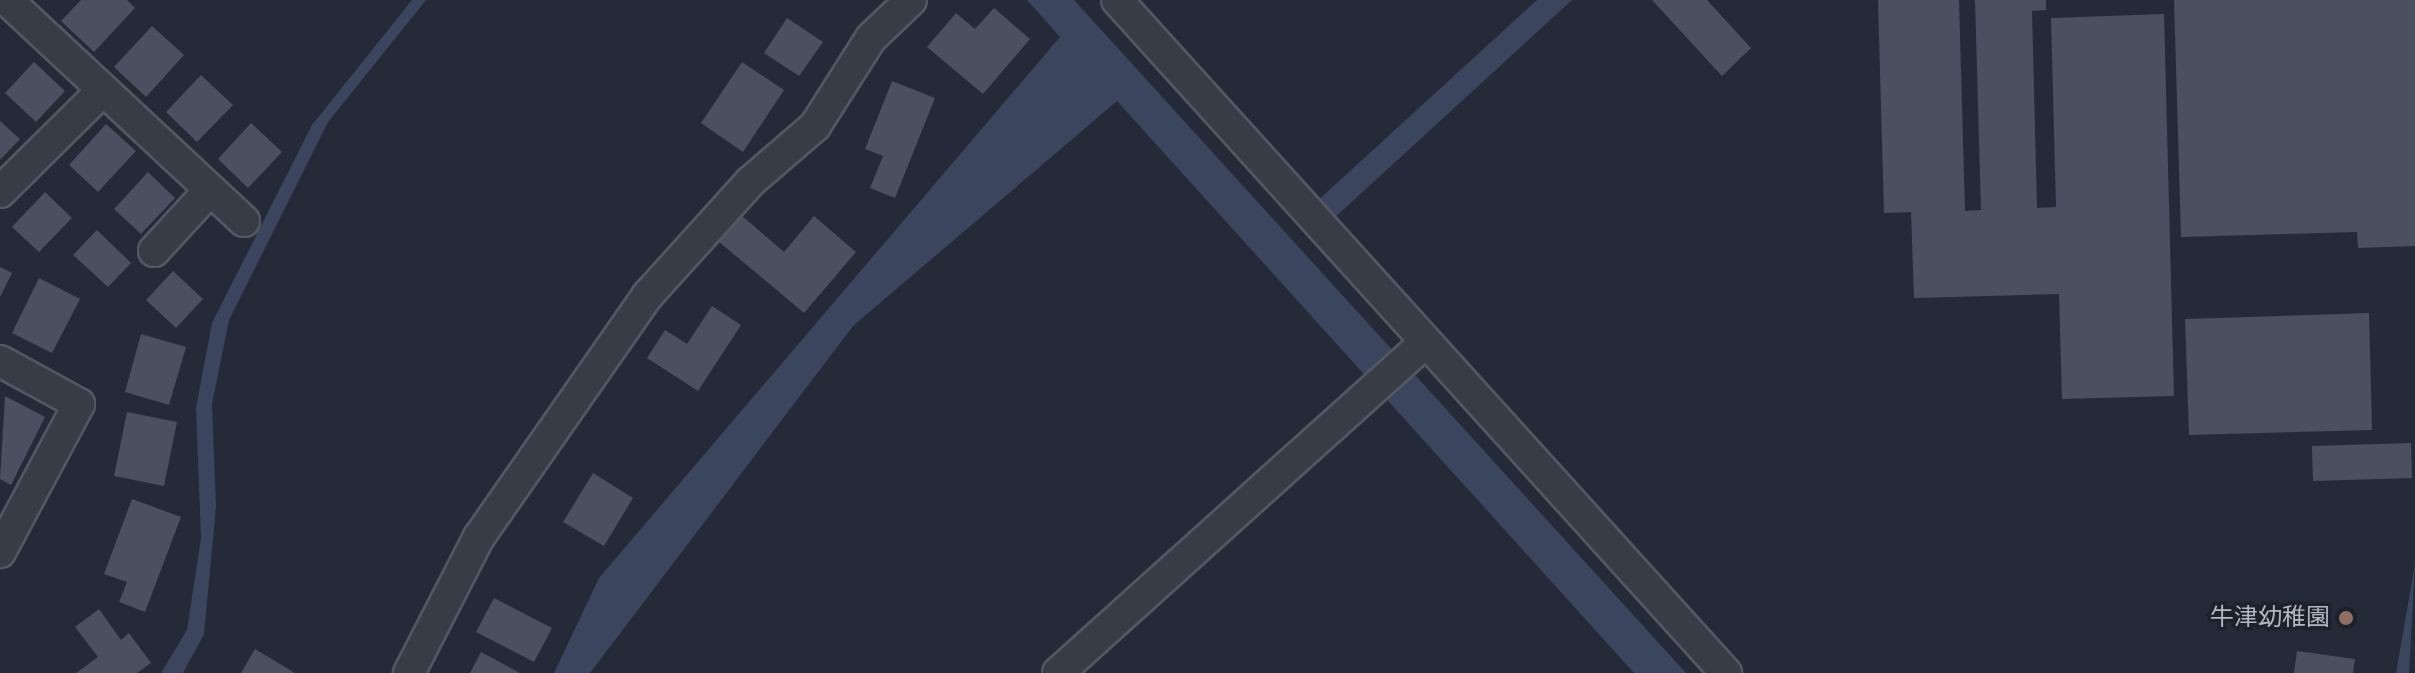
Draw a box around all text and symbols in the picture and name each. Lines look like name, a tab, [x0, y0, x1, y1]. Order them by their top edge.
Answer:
place label: 牛津幼稚園	[2210, 604, 2330, 632]
marker: 牛津幼稚園	[2337, 609, 2355, 627]

